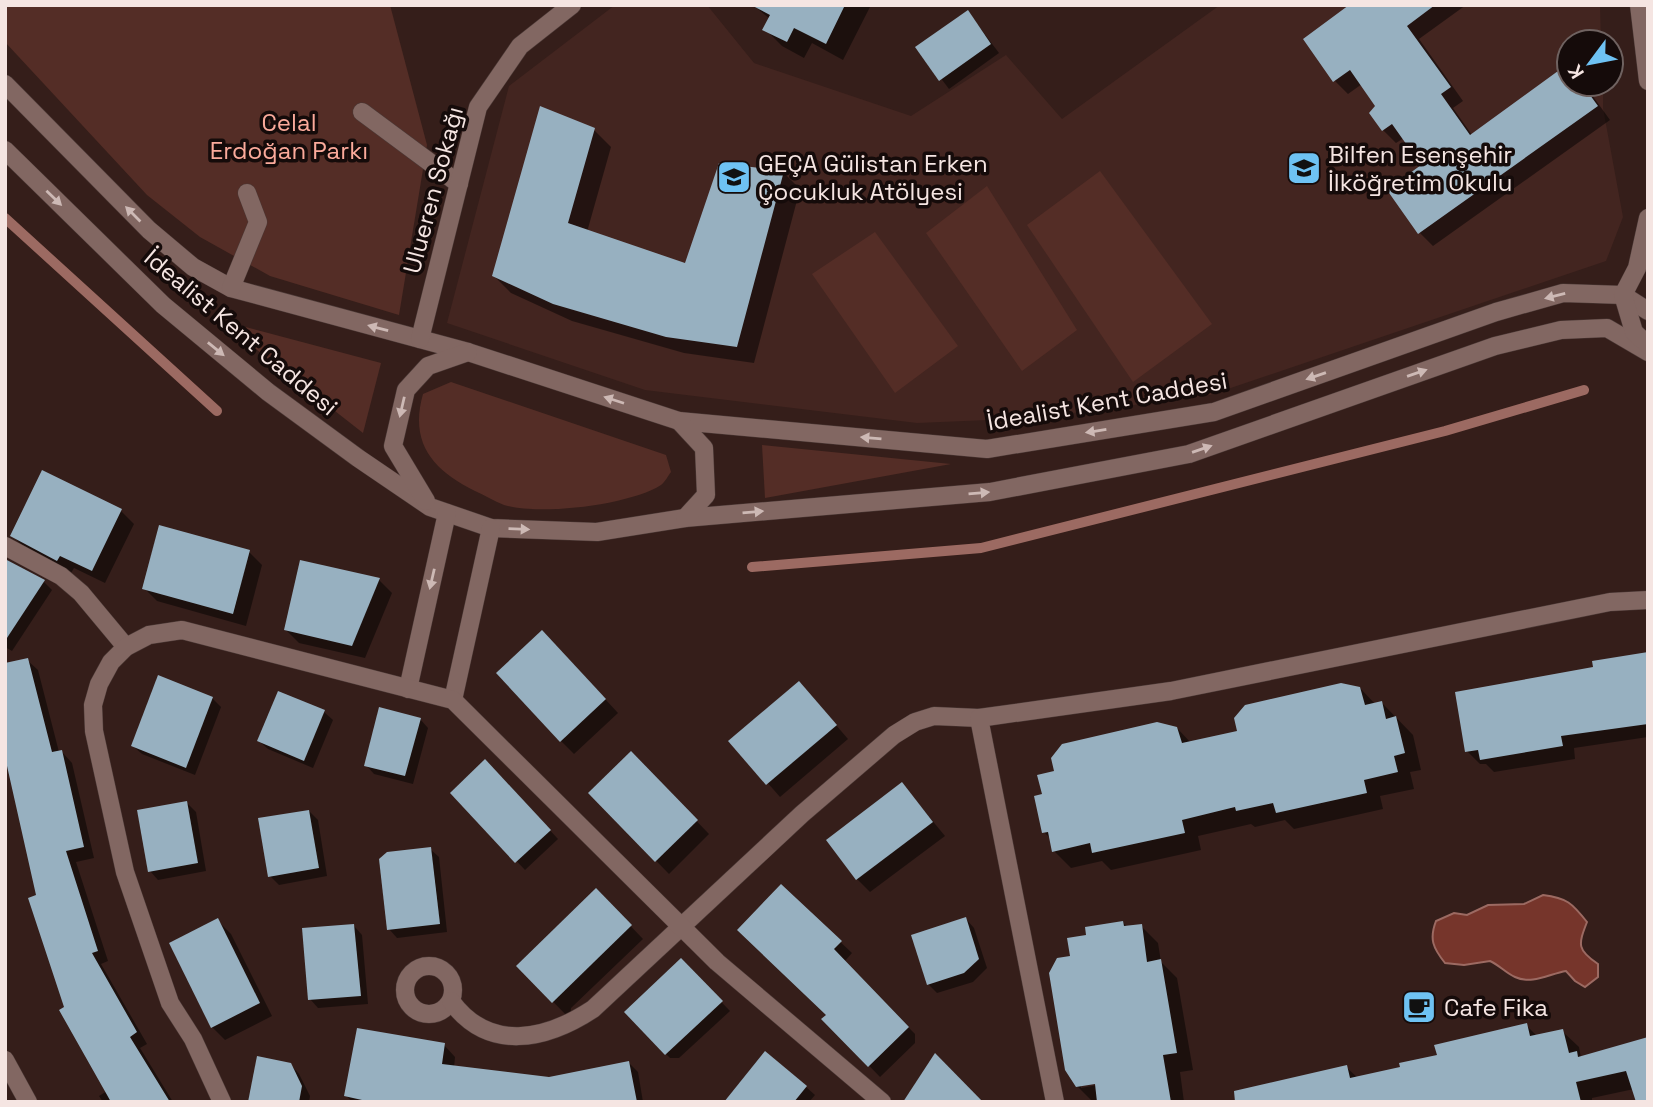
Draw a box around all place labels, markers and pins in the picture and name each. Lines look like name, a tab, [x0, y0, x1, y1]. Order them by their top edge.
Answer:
place label: Bilfen Esenşehir İlköğretim Okulu	[1328, 139, 1513, 198]
place label: GEÇA Gülistan Erken Çocukluk Atölyesi	[758, 148, 988, 207]
school or university icon: Bilfen Esenşehir İlköğretim Okulu	[1285, 149, 1323, 187]
school or university icon: GEÇA Gülistan Erken Çocukluk Atölyesi	[715, 158, 753, 196]
cafe icon: Cafe Fika	[1400, 988, 1438, 1026]
place label: Cafe Fika	[1444, 992, 1548, 1023]

